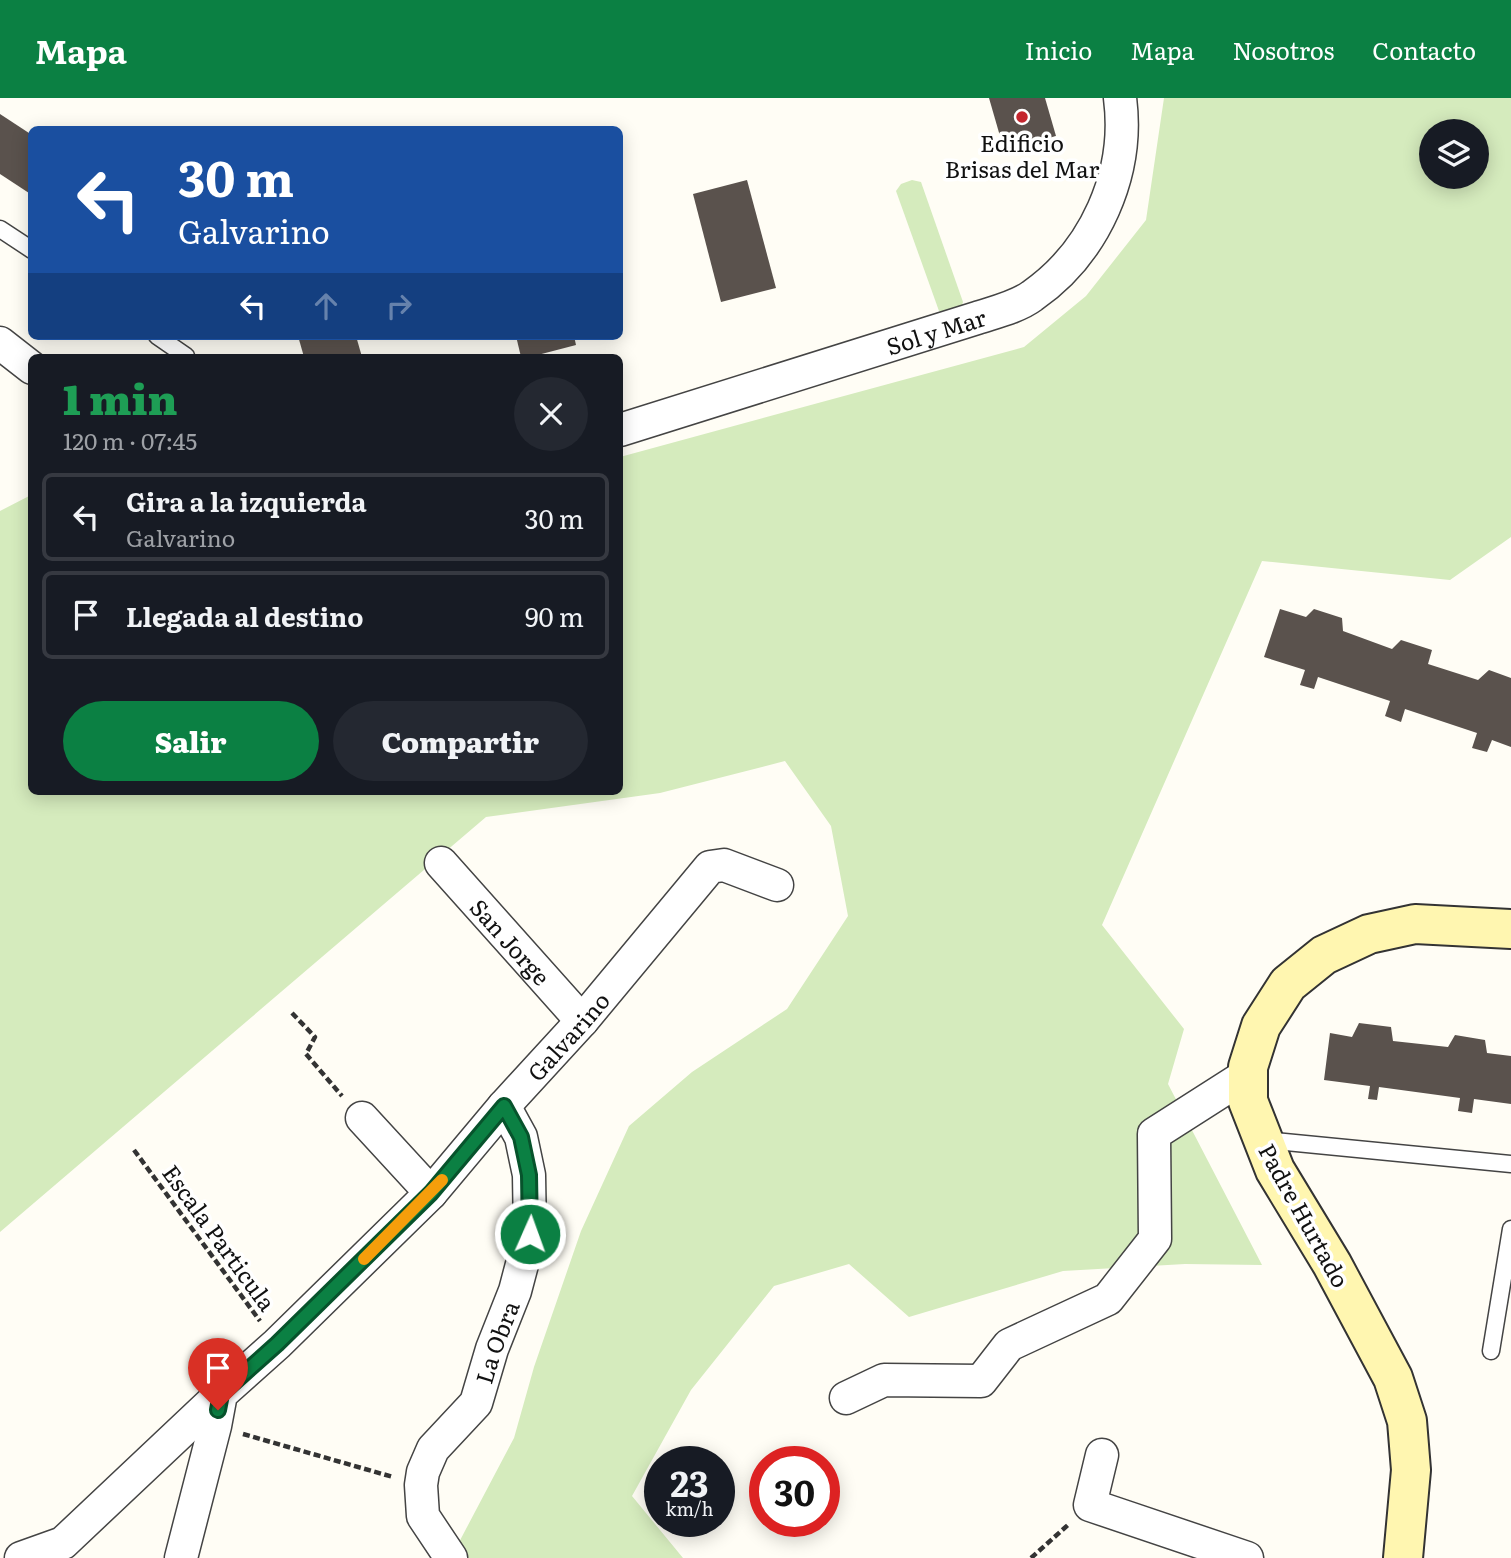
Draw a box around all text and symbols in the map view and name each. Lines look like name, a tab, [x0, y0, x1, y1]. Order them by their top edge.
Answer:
text: Mapa	[35, 25, 127, 74]
text: Inicio	[1025, 32, 1092, 67]
text: Mapa	[1130, 32, 1194, 67]
text: Nosotros	[1232, 32, 1334, 67]
text: Contacto	[1372, 32, 1476, 67]
marker: Edificio Brisas del Mar	[1014, 109, 1030, 125]
map controls	[1419, 119, 1489, 189]
button: layers	[1419, 119, 1489, 189]
place label: Edificio Brisas del Mar	[945, 125, 1099, 185]
text: 30 m	[178, 139, 294, 212]
icon: left	[63, 154, 154, 245]
text: Galvarino	[178, 206, 330, 254]
icon: left	[234, 287, 272, 325]
icon: ahead	[307, 287, 345, 325]
icon: right	[380, 287, 418, 325]
street label: Sol y Mar	[882, 299, 990, 363]
text: 1 min	[63, 366, 178, 428]
button: close	[514, 377, 588, 451]
text: 120 m · 07:45	[63, 423, 197, 457]
text: Gira a la izquierda	[126, 481, 367, 520]
icon: left	[67, 498, 105, 536]
text: 30 m	[524, 498, 584, 537]
text: Galvarino	[126, 520, 235, 554]
icon: arrive	[67, 596, 105, 634]
text: Llegada al destino	[126, 596, 363, 635]
text: 90 m	[525, 596, 584, 635]
button: Salir	[63, 701, 319, 781]
button: Compartir	[333, 701, 588, 781]
street label: San Jorge	[463, 891, 559, 992]
street label: Galvarino	[519, 984, 617, 1088]
street label: Padre Hurtado	[1251, 1137, 1359, 1293]
street label: Escala Particula	[155, 1157, 285, 1318]
position arrow	[493, 1197, 567, 1271]
street label: La Obra	[466, 1295, 527, 1388]
pin	[188, 1338, 248, 1410]
icon: arrive	[199, 1349, 237, 1387]
speed limit sign: 30	[749, 1446, 840, 1537]
text: 23	[670, 1456, 709, 1508]
text: km/h	[666, 1495, 713, 1522]

